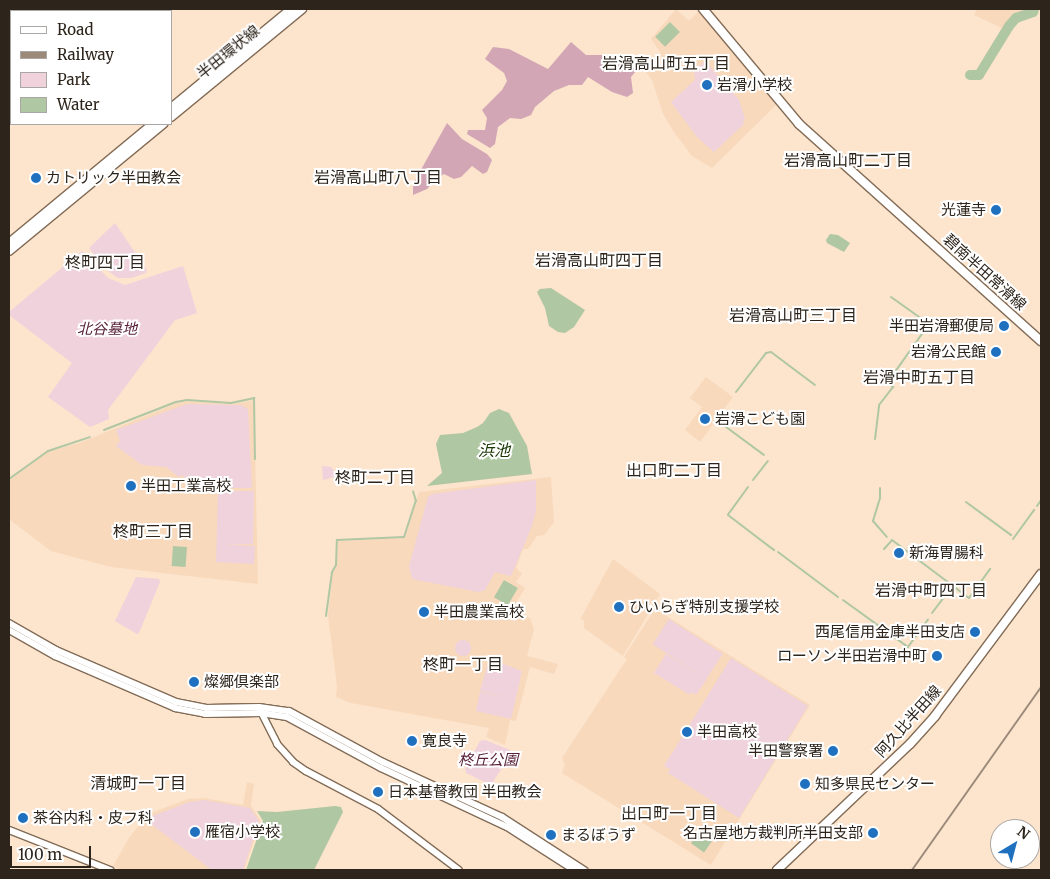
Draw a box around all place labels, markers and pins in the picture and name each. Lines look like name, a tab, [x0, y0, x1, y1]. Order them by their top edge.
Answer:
place label: 岩滑小学校	[717, 76, 792, 94]
marker: 岩滑小学校	[701, 79, 713, 91]
place label: カトリック半田教会	[46, 169, 181, 187]
marker: カトリック半田教会	[30, 172, 42, 184]
place label: 光蓮寺	[941, 201, 986, 219]
marker: 光蓮寺	[990, 204, 1002, 216]
place label: 半田岩滑郵便局	[889, 317, 994, 335]
marker: 半田岩滑郵便局	[998, 320, 1010, 332]
place label: 岩滑公民館	[911, 343, 986, 361]
marker: 岩滑公民館	[990, 346, 1002, 358]
place label: 岩滑こども園	[715, 410, 805, 428]
marker: 岩滑こども園	[699, 413, 711, 425]
place label: 半田工業高校	[141, 477, 231, 495]
marker: 半田工業高校	[125, 480, 137, 492]
place label: 新海胃腸科	[909, 544, 984, 562]
marker: 新海胃腸科	[893, 547, 905, 559]
place label: ひいらぎ特別支援学校	[629, 598, 779, 616]
marker: ひいらぎ特別支援学校	[613, 601, 625, 613]
place label: 半田農業高校	[434, 603, 524, 621]
marker: 半田農業高校	[418, 606, 430, 618]
place label: 西尾信用金庫半田支店	[815, 623, 965, 641]
marker: 西尾信用金庫半田支店	[969, 626, 981, 638]
place label: ローソン半田岩滑中町	[777, 647, 927, 665]
marker: ローソン半田岩滑中町	[931, 650, 943, 662]
place label: 燦郷倶楽部	[204, 673, 279, 691]
marker: 燦郷倶楽部	[188, 676, 200, 688]
place label: 半田高校	[697, 723, 757, 741]
marker: 半田高校	[681, 726, 693, 738]
place label: 寛良寺	[422, 732, 467, 750]
marker: 寛良寺	[406, 735, 418, 747]
place label: 半田警察署	[748, 742, 823, 760]
marker: 半田警察署	[827, 745, 839, 757]
place label: 知多県民センター	[815, 775, 935, 793]
marker: 知多県民センター	[799, 778, 811, 790]
place label: 日本基督教団 半田教会	[388, 783, 542, 801]
marker: 日本基督教団 半田教会	[372, 786, 384, 798]
place label: 茶谷内科・皮フ科	[33, 809, 153, 827]
marker: 茶谷内科・皮フ科	[17, 812, 29, 824]
place label: 雁宿小学校	[205, 823, 280, 841]
place label: 名古屋地方裁判所半田支部	[683, 824, 863, 842]
marker: 雁宿小学校	[189, 826, 201, 838]
place label: まるぼうず	[561, 826, 636, 844]
marker: 名古屋地方裁判所半田支部	[867, 827, 879, 839]
marker: まるぼうず	[545, 829, 557, 841]

